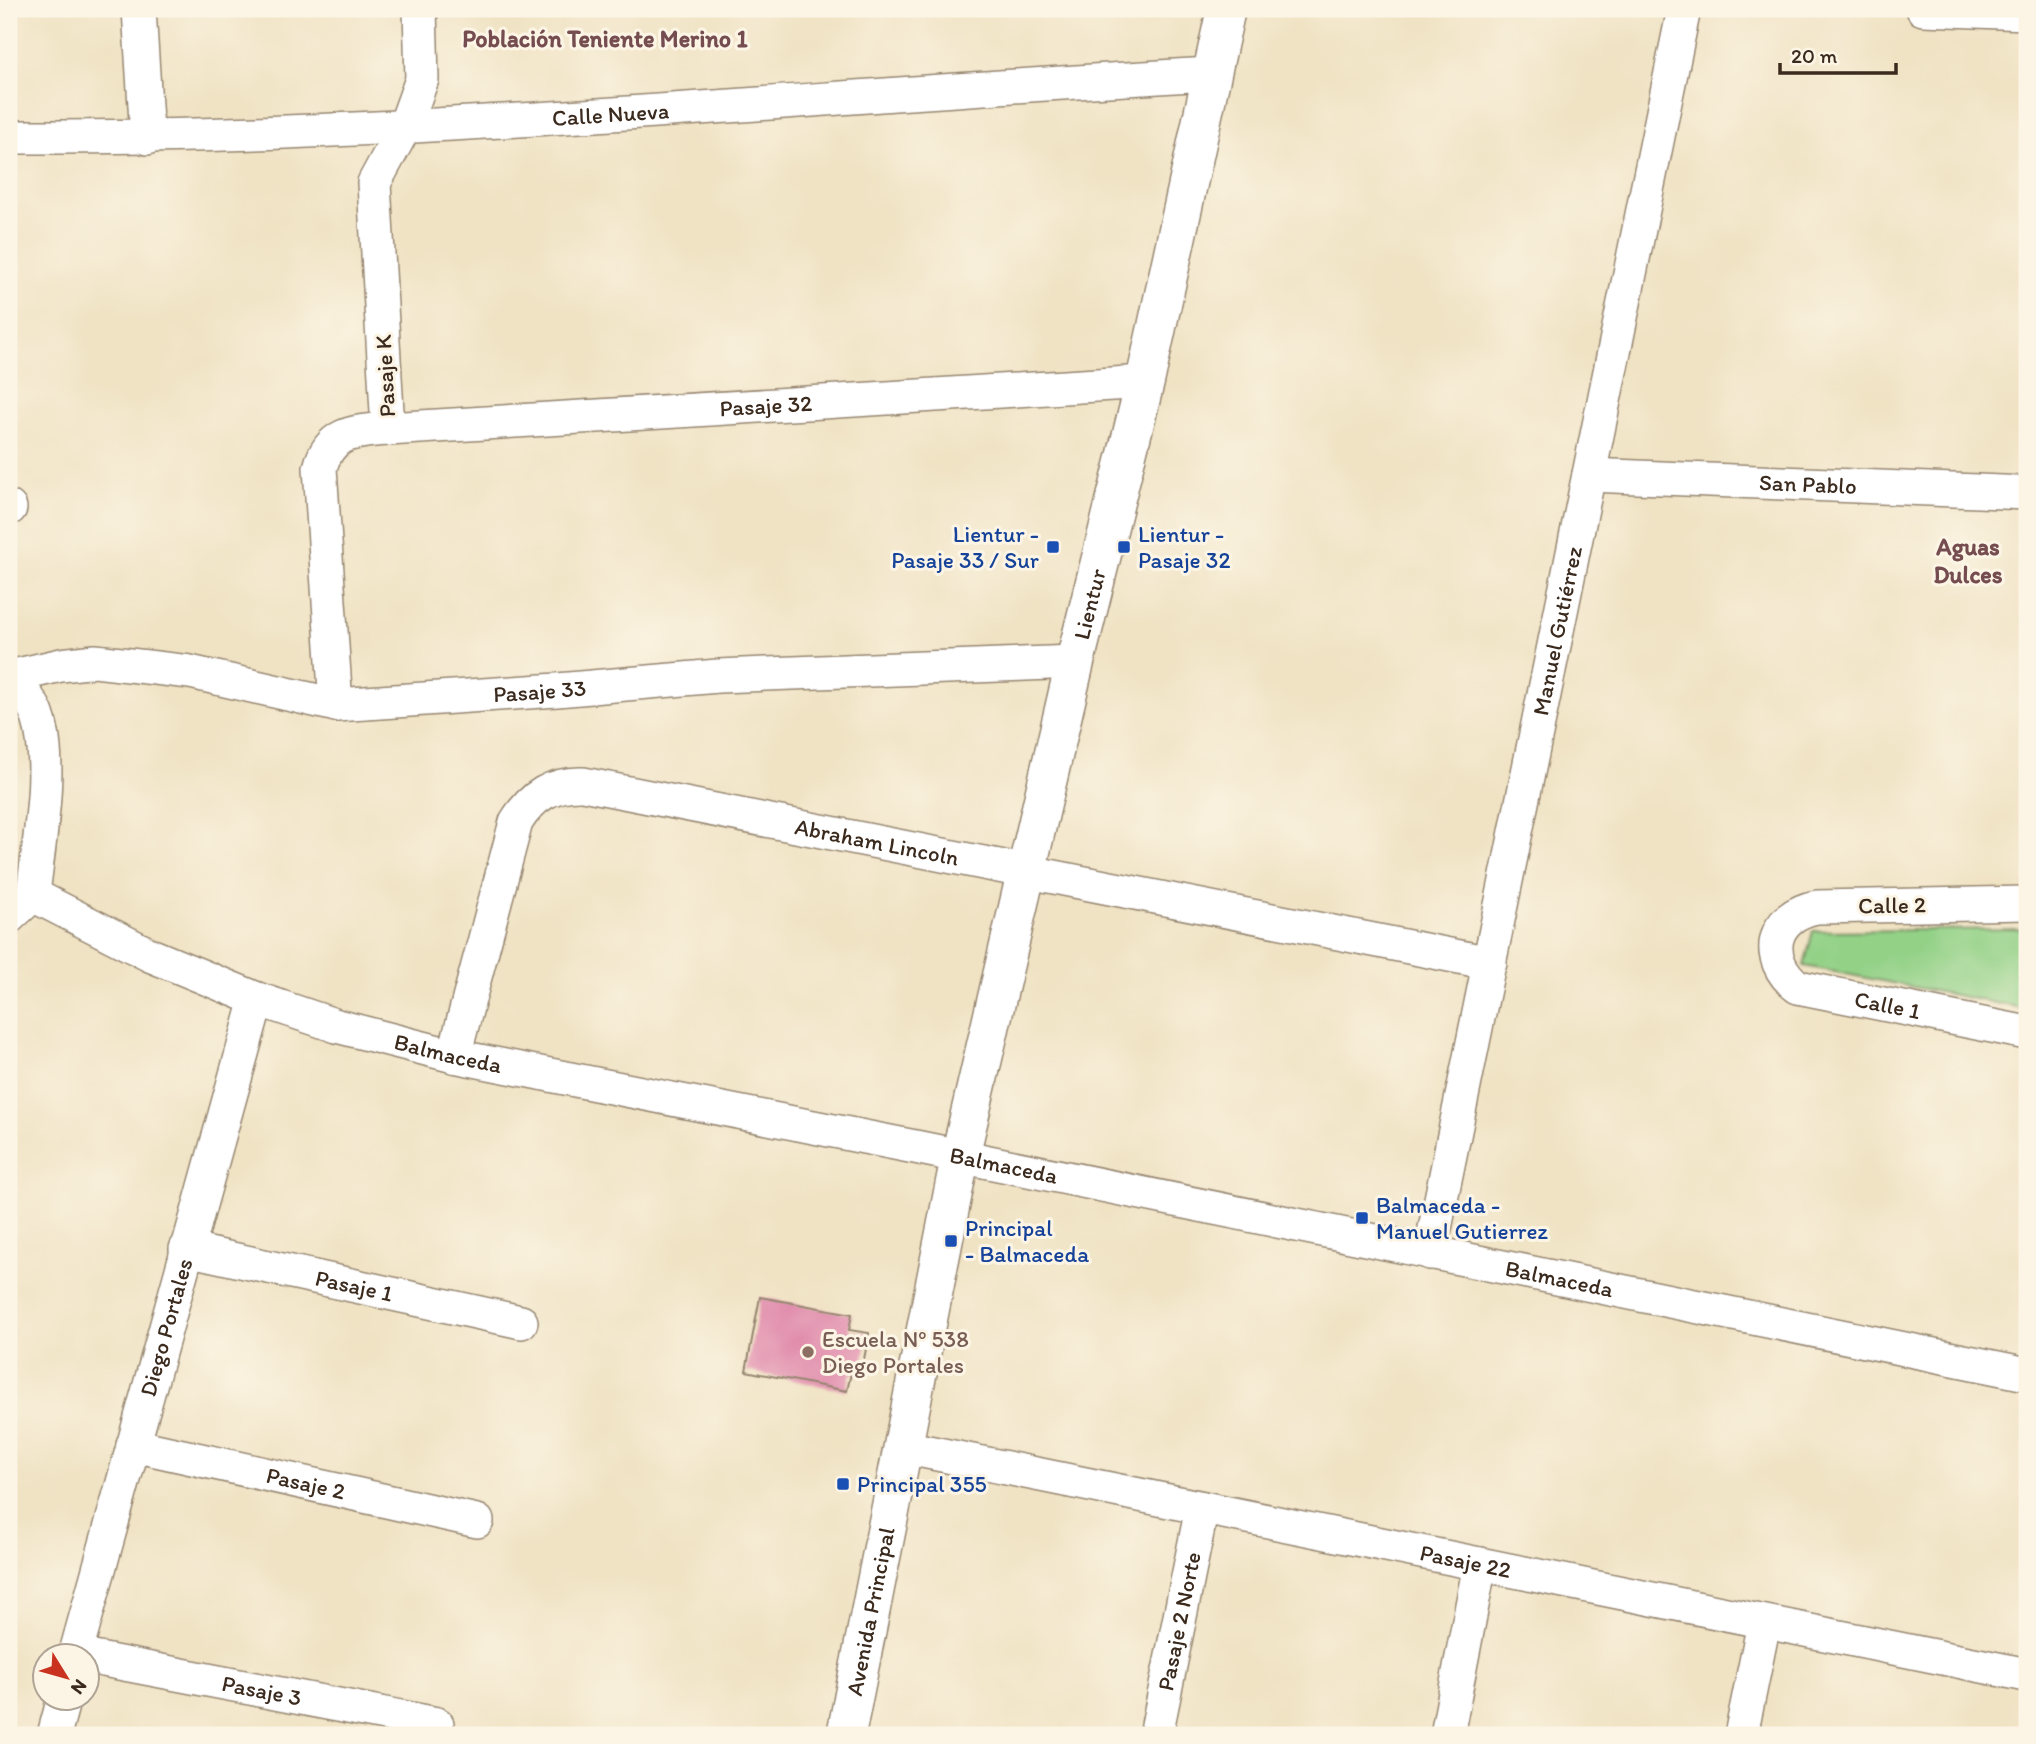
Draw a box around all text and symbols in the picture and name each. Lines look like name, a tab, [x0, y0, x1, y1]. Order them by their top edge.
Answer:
district label: Población Teniente Merino 1	[462, 24, 749, 53]
scale bar	[1780, 32, 1896, 76]
text: 20 m	[1791, 43, 1838, 68]
street label: Calle Nueva	[551, 96, 670, 132]
street label: Pasaje K	[369, 334, 401, 418]
street label: Pasaje 32	[719, 389, 813, 422]
street label: San Pablo	[1758, 468, 1857, 500]
place label: Lientur - Pasaje 33 / Sur	[891, 520, 1039, 574]
place label: Lientur - Pasaje 32	[1138, 520, 1231, 574]
district label: Aguas Dulces	[1933, 532, 2003, 589]
marker: Lientur - Pasaje 33 / Sur	[1045, 539, 1061, 555]
marker: Lientur - Pasaje 32	[1116, 539, 1132, 555]
street label: Manuel Gutiérrez	[1526, 543, 1588, 718]
street label: Lientur	[1067, 566, 1112, 642]
street label: Pasaje 33	[492, 674, 587, 708]
street label: Abraham Lincoln	[793, 812, 961, 872]
street label: Calle 2	[1858, 890, 1926, 920]
street label: Calle 1	[1852, 985, 1923, 1025]
street label: Balmaceda	[391, 1027, 504, 1079]
street label: Balmaceda	[947, 1140, 1060, 1190]
place label: Balmaceda - Manuel Gutierrez	[1376, 1191, 1548, 1245]
marker: Balmaceda - Manuel Gutierrez	[1354, 1210, 1370, 1226]
place label: Principal - Balmaceda	[965, 1214, 1089, 1268]
marker: Principal - Balmaceda	[943, 1233, 959, 1249]
street label: Balmaceda	[1503, 1254, 1616, 1303]
street label: Diego Portales	[134, 1255, 199, 1400]
street label: Pasaje 1	[313, 1264, 396, 1308]
place label: Escuela Nº 538 Diego Portales	[822, 1325, 969, 1379]
marker: Escuela Nº 538 Diego Portales	[800, 1344, 816, 1360]
street label: Pasaje 2	[264, 1461, 348, 1505]
place label: Principal 355	[857, 1470, 987, 1498]
marker: Principal 355	[835, 1476, 851, 1492]
street label: Avenida Principal	[840, 1524, 901, 1698]
street label: Pasaje 22	[1418, 1538, 1513, 1584]
street label: Pasaje 2 Norte	[1151, 1549, 1207, 1693]
north arrow	[32, 1642, 102, 1712]
street label: Pasaje 3	[220, 1669, 304, 1712]
text: N	[66, 1675, 92, 1699]

